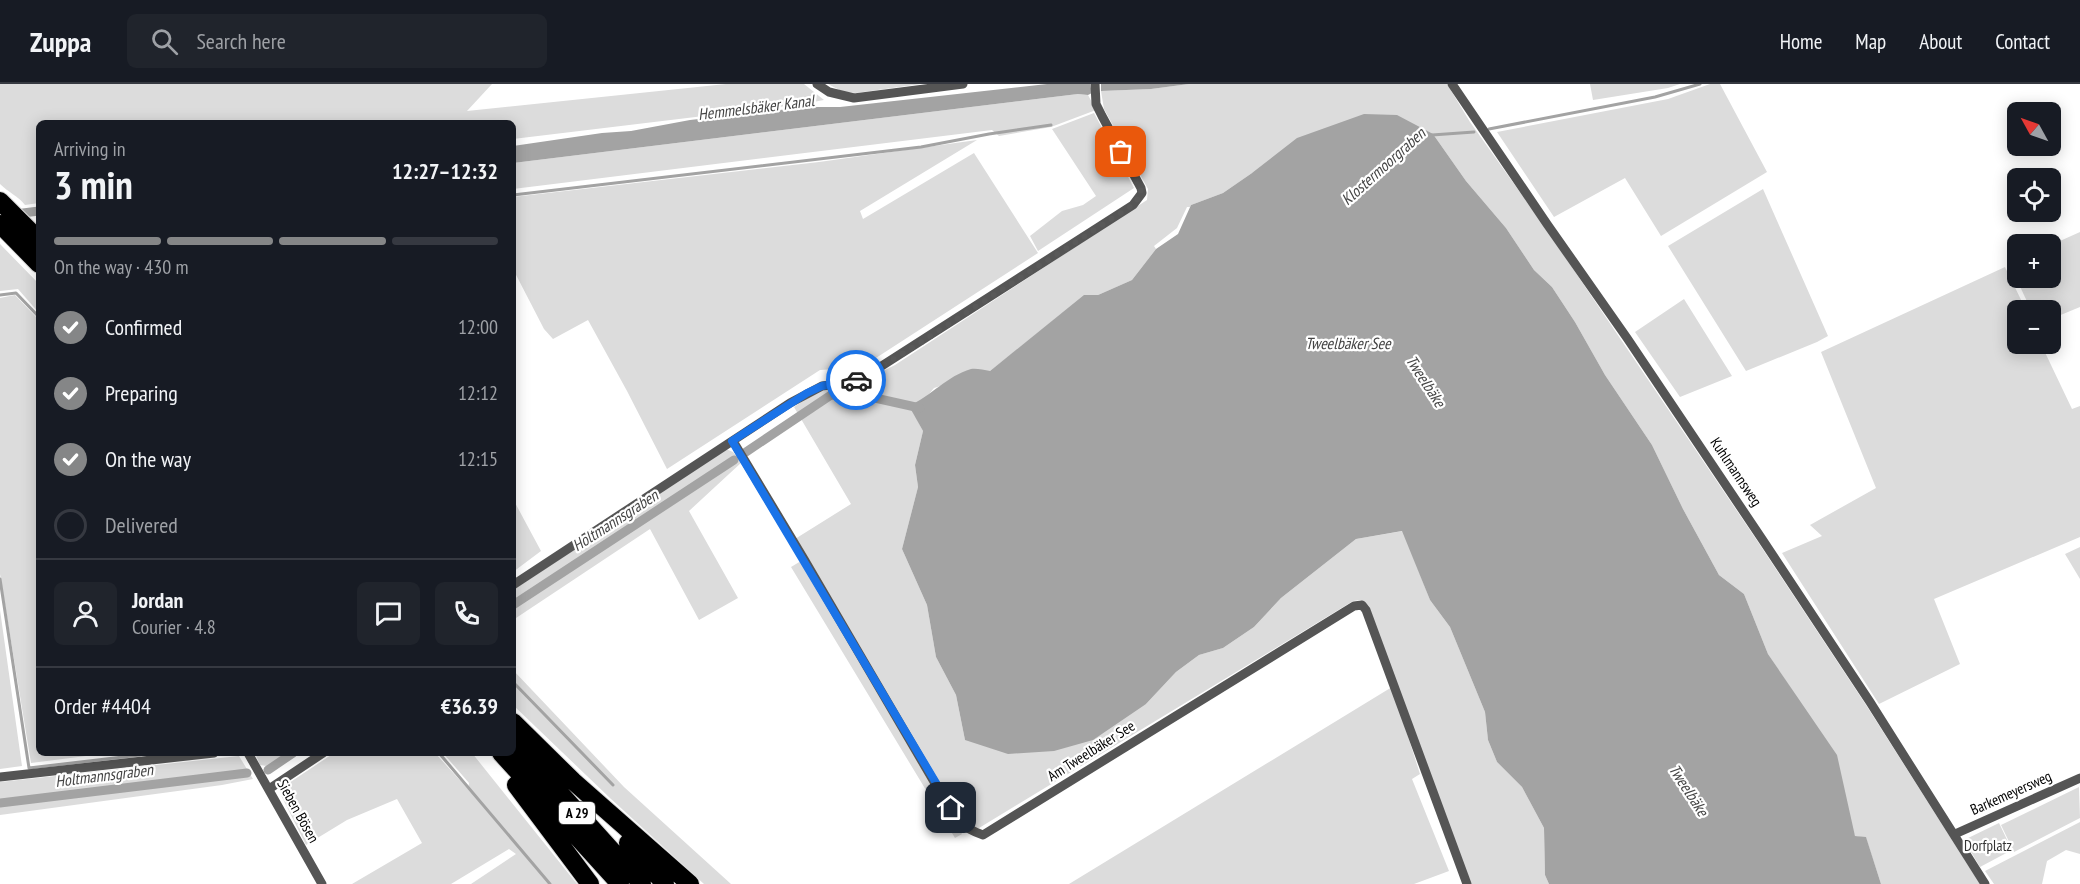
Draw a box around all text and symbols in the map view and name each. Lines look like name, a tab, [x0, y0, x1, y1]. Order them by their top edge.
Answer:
search box	[127, 14, 547, 68]
text: Zuppa	[30, 23, 91, 60]
icon: search	[148, 25, 181, 58]
text: Search here	[196, 27, 286, 55]
text: Home	[1780, 28, 1822, 55]
text: Map	[1855, 28, 1886, 55]
text: About	[1919, 28, 1962, 55]
text: Contact	[1995, 28, 2050, 55]
water label: Hemmelsbäker Kanal	[697, 90, 816, 124]
north arrow	[2007, 102, 2061, 156]
map controls	[2007, 102, 2061, 354]
water label: Klostermoorgraben	[1337, 122, 1430, 209]
pin	[1095, 126, 1146, 177]
icon: bag	[1104, 135, 1137, 168]
text: Arriving in	[54, 136, 126, 162]
text: 12:27–12:32	[392, 157, 498, 185]
text: 3 min	[54, 159, 133, 210]
button: locate	[2007, 168, 2061, 222]
button: +	[2007, 234, 2061, 288]
text: On the way · 430 m	[54, 254, 189, 280]
button: −	[2007, 300, 2061, 354]
icon: check	[54, 311, 87, 344]
text: Confirmed	[105, 313, 182, 341]
text: 12:00	[458, 314, 498, 340]
water label: Tweelbäker See	[1305, 333, 1392, 353]
courier	[826, 350, 886, 410]
water label: Tweelbäke	[1402, 351, 1451, 412]
icon: car	[840, 364, 873, 397]
icon: check	[54, 377, 87, 410]
text: Preparing	[105, 379, 178, 407]
text: 12:12	[458, 380, 498, 406]
street label: Kuhlmannsweg	[1706, 434, 1766, 510]
icon: check	[54, 443, 87, 476]
text: On the way	[105, 445, 191, 473]
text: 12:15	[458, 446, 498, 472]
water label: Holtmannsgraben	[568, 484, 662, 555]
text: Delivered	[105, 511, 178, 539]
button: person	[54, 582, 117, 645]
button: chat	[357, 582, 420, 645]
button: phone	[435, 582, 498, 645]
text: Jordan	[132, 586, 183, 614]
text: Courier · 4.8	[132, 614, 216, 640]
text: Order #4404	[54, 692, 151, 720]
text: €36.39	[441, 692, 498, 720]
street label: Am Tweelbäker See	[1043, 716, 1138, 785]
water label: Holtmannsgraben	[54, 759, 155, 791]
water label: Tweelbäke	[1665, 760, 1714, 821]
street label: Barkemeyersweg	[1967, 766, 2054, 819]
street label: Sieben Bösen	[273, 776, 324, 846]
pin	[925, 782, 976, 833]
icon: home	[934, 791, 967, 824]
road number: A 29	[559, 802, 595, 824]
park label: Dorfplatz	[1964, 836, 2012, 855]

